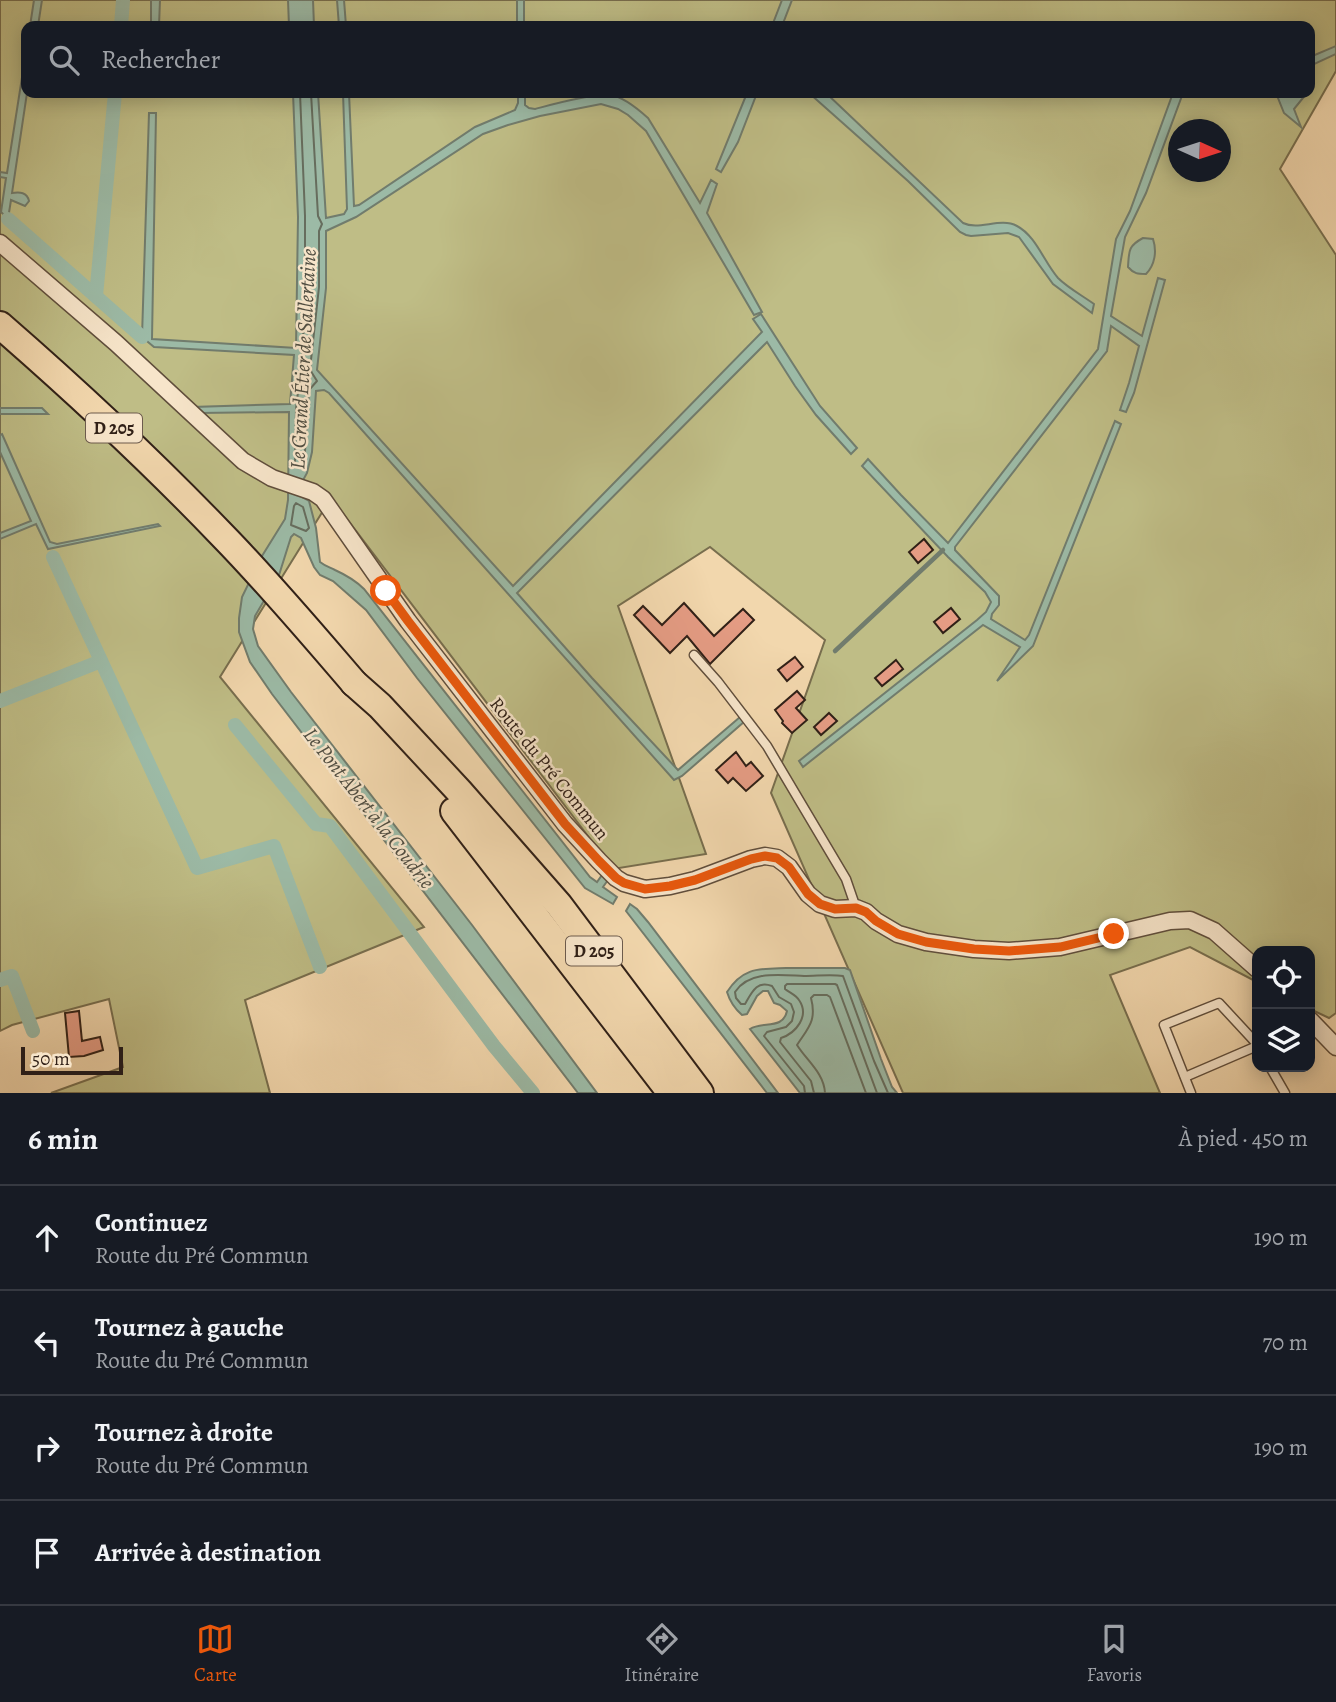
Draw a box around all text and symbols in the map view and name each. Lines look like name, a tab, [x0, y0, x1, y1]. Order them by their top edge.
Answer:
search box	[21, 21, 1315, 98]
icon: search	[45, 41, 83, 79]
text: Rechercher	[101, 42, 221, 77]
north arrow	[1168, 119, 1231, 182]
water label: Le Grand Étier de Sallertaine	[283, 247, 323, 470]
road number: D 205	[86, 414, 142, 442]
route start	[370, 575, 401, 606]
street label: Route du Pré Commun	[484, 692, 615, 845]
water label: Le Pont Abert à la Coudrie	[297, 721, 441, 895]
route end	[1098, 918, 1129, 949]
road number: D 205	[566, 936, 622, 966]
map controls	[1252, 946, 1315, 1072]
button: locate	[1252, 946, 1315, 1009]
button: layers	[1252, 1009, 1315, 1072]
scale bar	[21, 1044, 122, 1076]
text: 50 m	[32, 1046, 70, 1072]
text: 6 min	[28, 1119, 98, 1159]
text: À pied · 450 m	[1179, 1123, 1308, 1154]
text: Continuez	[95, 1205, 208, 1240]
icon: ahead	[28, 1219, 66, 1257]
text: 190 m	[1254, 1222, 1308, 1253]
text: Route du Pré Commun	[95, 1240, 309, 1271]
text: Tournez à gauche	[95, 1310, 284, 1345]
icon: left	[28, 1324, 66, 1362]
text: 70 m	[1262, 1327, 1308, 1358]
text: Route du Pré Commun	[95, 1345, 309, 1376]
text: Tournez à droite	[95, 1415, 273, 1450]
icon: right	[28, 1429, 66, 1467]
text: 190 m	[1254, 1432, 1308, 1463]
text: Route du Pré Commun	[95, 1450, 309, 1481]
icon: arrive	[28, 1534, 66, 1572]
text: Arrivée à destination	[95, 1535, 321, 1570]
tab: Carte	[194, 1620, 237, 1688]
tab: Itinéraire	[625, 1620, 699, 1688]
tab: Favoris	[1087, 1620, 1142, 1688]

